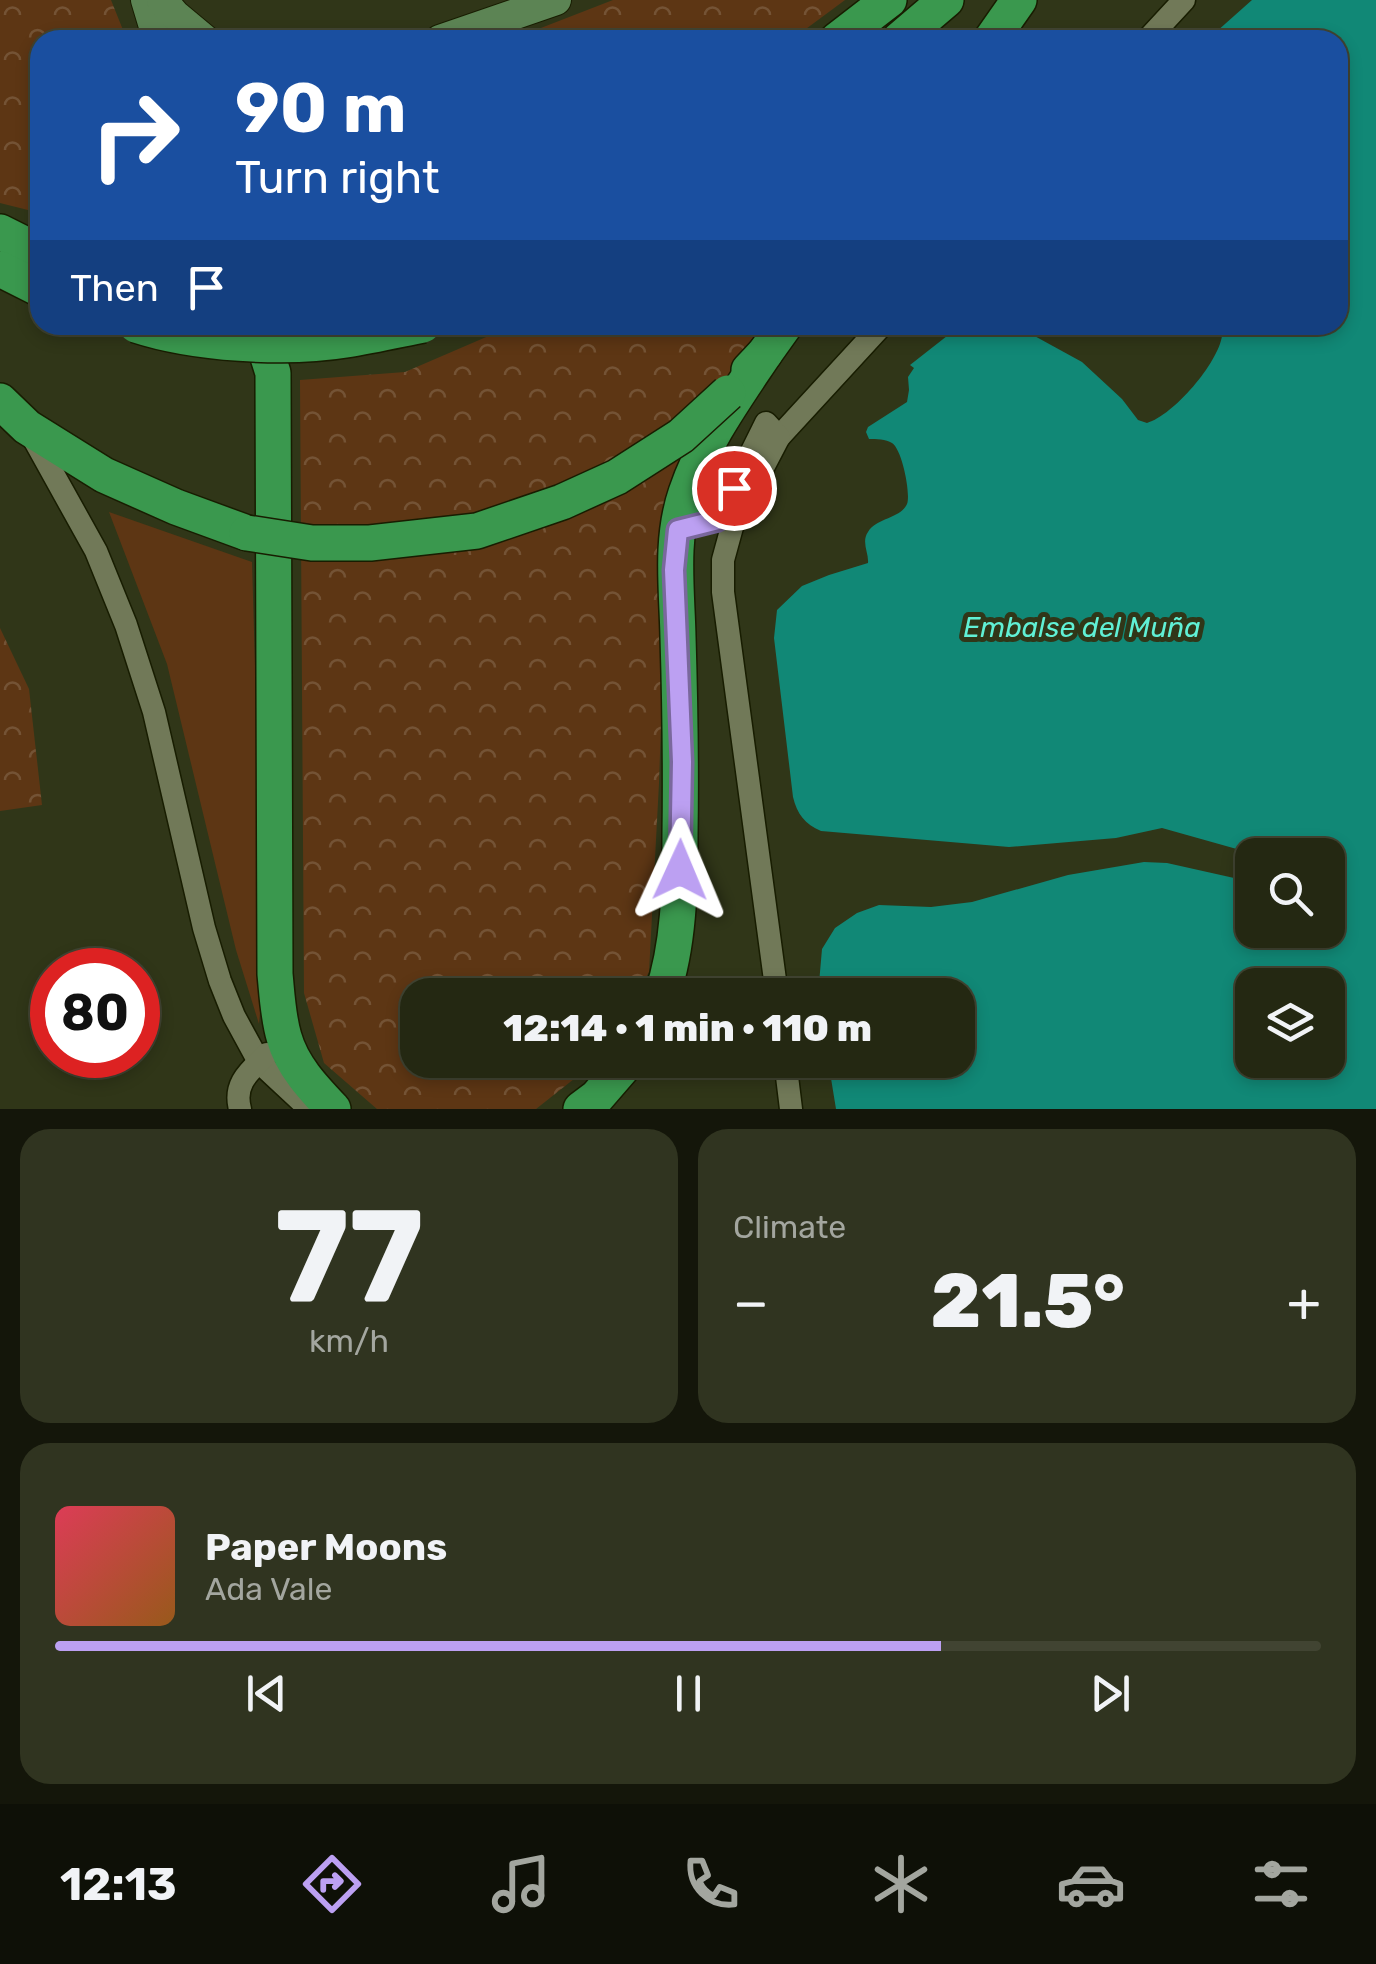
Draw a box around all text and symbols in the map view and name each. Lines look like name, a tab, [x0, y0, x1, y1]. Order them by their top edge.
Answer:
text: 90 m	[235, 67, 407, 150]
icon: right	[70, 70, 200, 200]
text: Turn right	[235, 151, 439, 204]
icon: arrive	[179, 260, 234, 315]
text: Then	[70, 265, 159, 311]
pin	[692, 446, 777, 531]
icon: arrive	[707, 461, 762, 516]
water label: Embalse del Muña	[963, 611, 1201, 644]
position arrow	[628, 818, 732, 922]
map controls	[1235, 838, 1345, 1078]
button: search	[1235, 838, 1345, 948]
speed limit sign: 80	[30, 948, 160, 1078]
button: layers	[1235, 968, 1345, 1078]
text: 12:14 · 1 min · 110 m	[503, 1005, 872, 1051]
text: 77	[275, 1179, 423, 1334]
text: Climate	[733, 1208, 846, 1246]
text: 21.5°	[931, 1257, 1125, 1346]
text: −	[733, 1270, 769, 1335]
text: +	[1287, 1270, 1321, 1335]
text: km/h	[309, 1322, 389, 1360]
text: Paper Moons	[205, 1524, 447, 1570]
text: Ada Vale	[205, 1570, 332, 1608]
icon: previous	[239, 1666, 294, 1721]
icon: pause	[661, 1666, 716, 1721]
icon: next	[1083, 1666, 1138, 1721]
icon: directions	[297, 1849, 367, 1919]
icon: music	[486, 1849, 556, 1919]
icon: phone	[676, 1849, 746, 1919]
icon: climate	[866, 1849, 936, 1919]
icon: car	[1056, 1849, 1126, 1919]
icon: filters	[1246, 1849, 1316, 1919]
text: 12:13	[60, 1858, 177, 1911]

